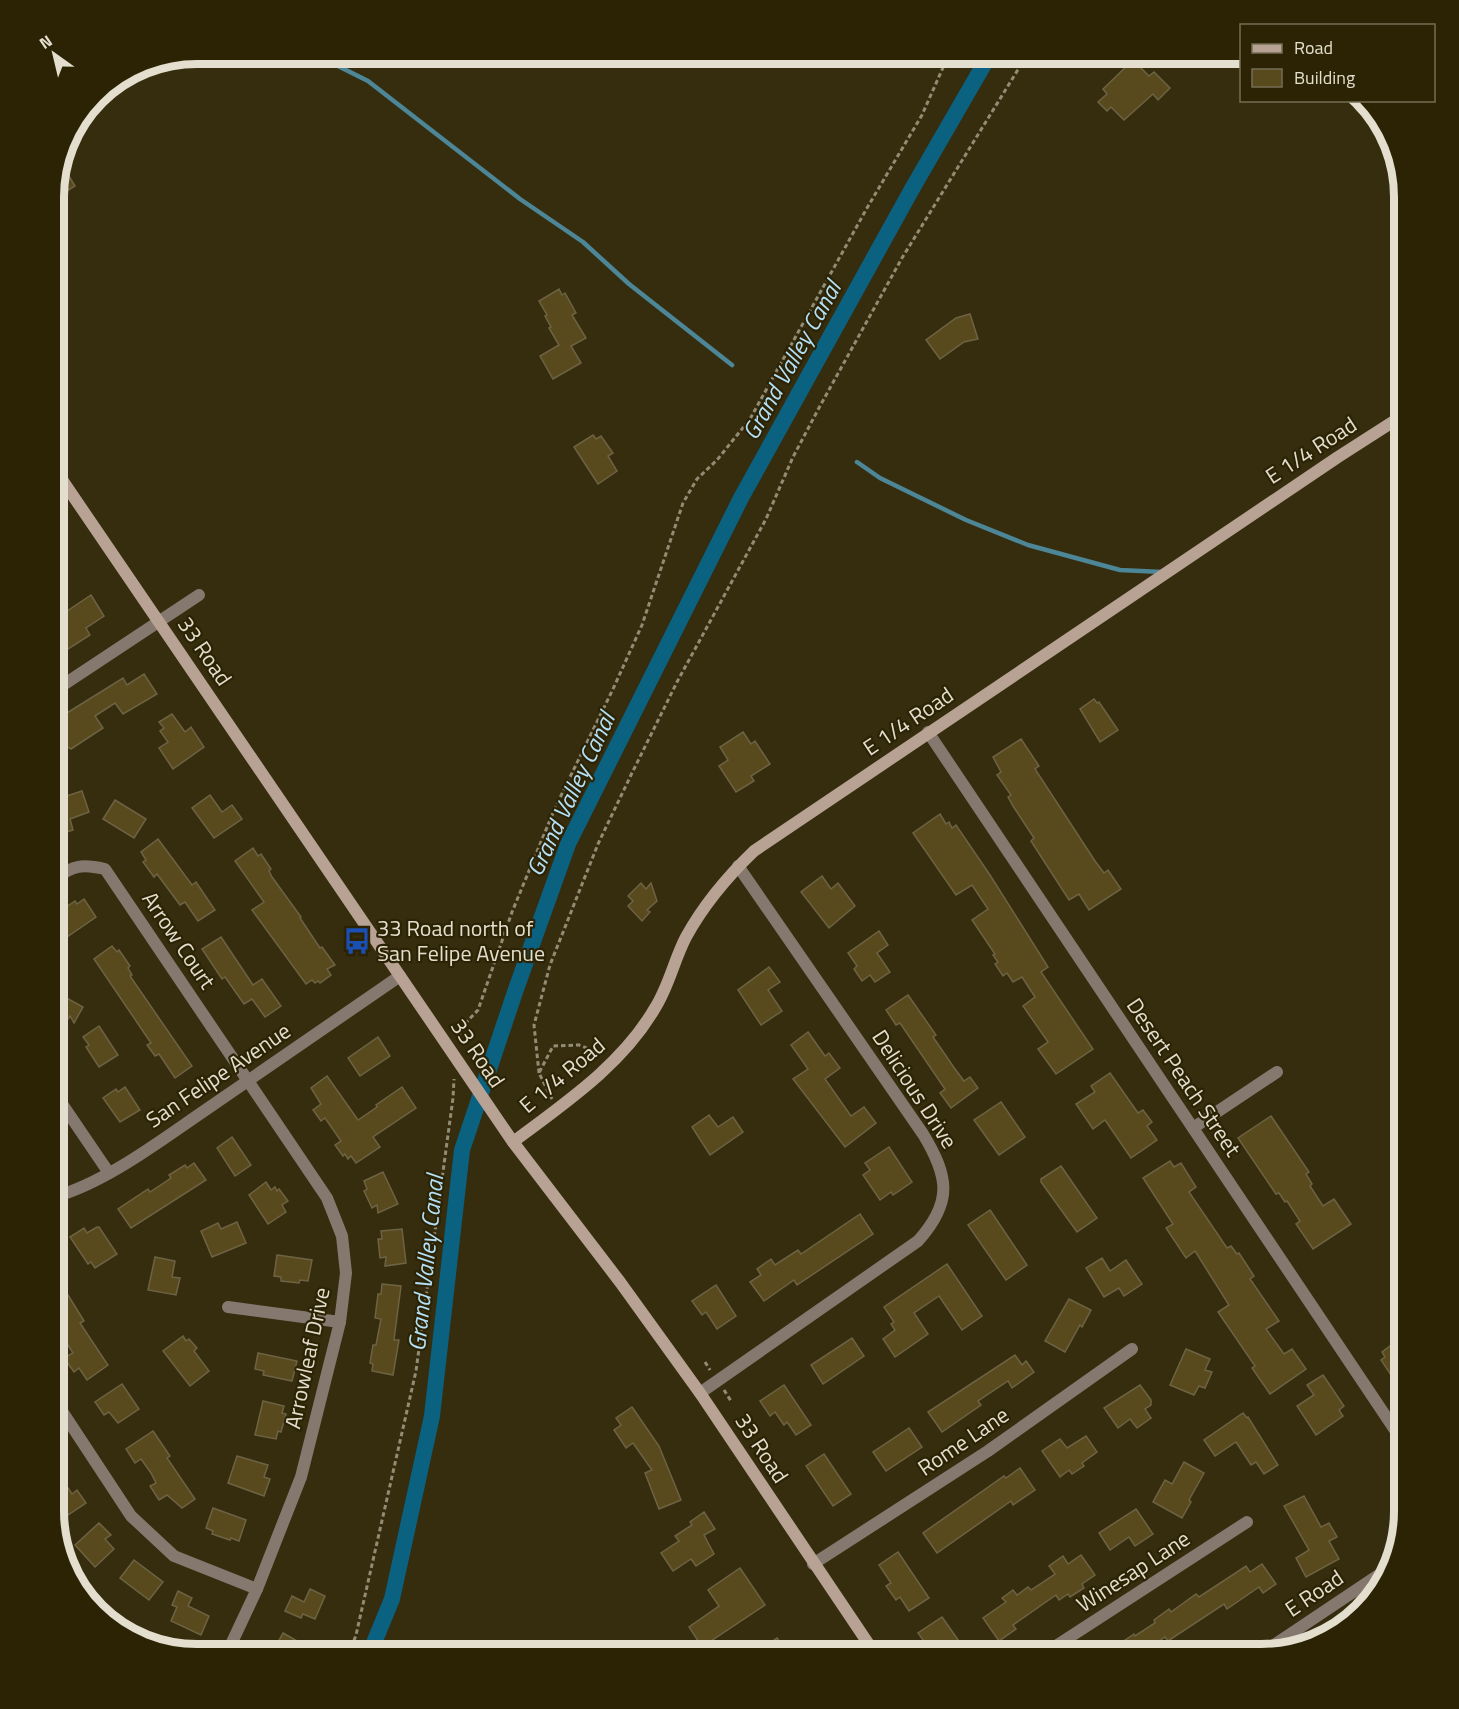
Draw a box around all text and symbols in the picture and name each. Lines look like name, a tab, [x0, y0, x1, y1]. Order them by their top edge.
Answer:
north arrow	[24, 24, 84, 84]
legend	[1240, 24, 1435, 102]
text: N	[34, 29, 57, 55]
text: Road	[1294, 34, 1333, 61]
text: Building	[1294, 64, 1355, 91]
water label: Grand Valley Canal	[732, 271, 851, 446]
street label: E 1/4 Road	[1258, 408, 1364, 492]
street label: 33 Road	[169, 610, 241, 692]
street label: E 1/4 Road	[856, 678, 960, 764]
water label: Grand Valley Canal	[516, 704, 625, 882]
street label: Arrow Court	[134, 884, 224, 996]
place label: 33 Road north of San Felipe Avenue	[377, 911, 545, 970]
bus stop icon: 33 Road north of San Felipe Avenue	[342, 926, 372, 956]
street label: Desert Peach Street	[1118, 991, 1250, 1163]
street label: 33 Road	[442, 1012, 514, 1094]
street label: San Felipe Avenue	[139, 1014, 297, 1136]
street label: Delicious Drive	[864, 1023, 966, 1155]
street label: E 1/4 Road	[512, 1029, 612, 1121]
water label: Grand Valley Canal	[398, 1170, 452, 1353]
street label: Arrowleaf Drive	[275, 1284, 339, 1432]
street label: Rome Lane	[910, 1398, 1016, 1484]
street label: 33 Road	[727, 1406, 797, 1490]
street label: Winesap Lane	[1069, 1522, 1197, 1620]
street label: E Road	[1278, 1561, 1350, 1625]

